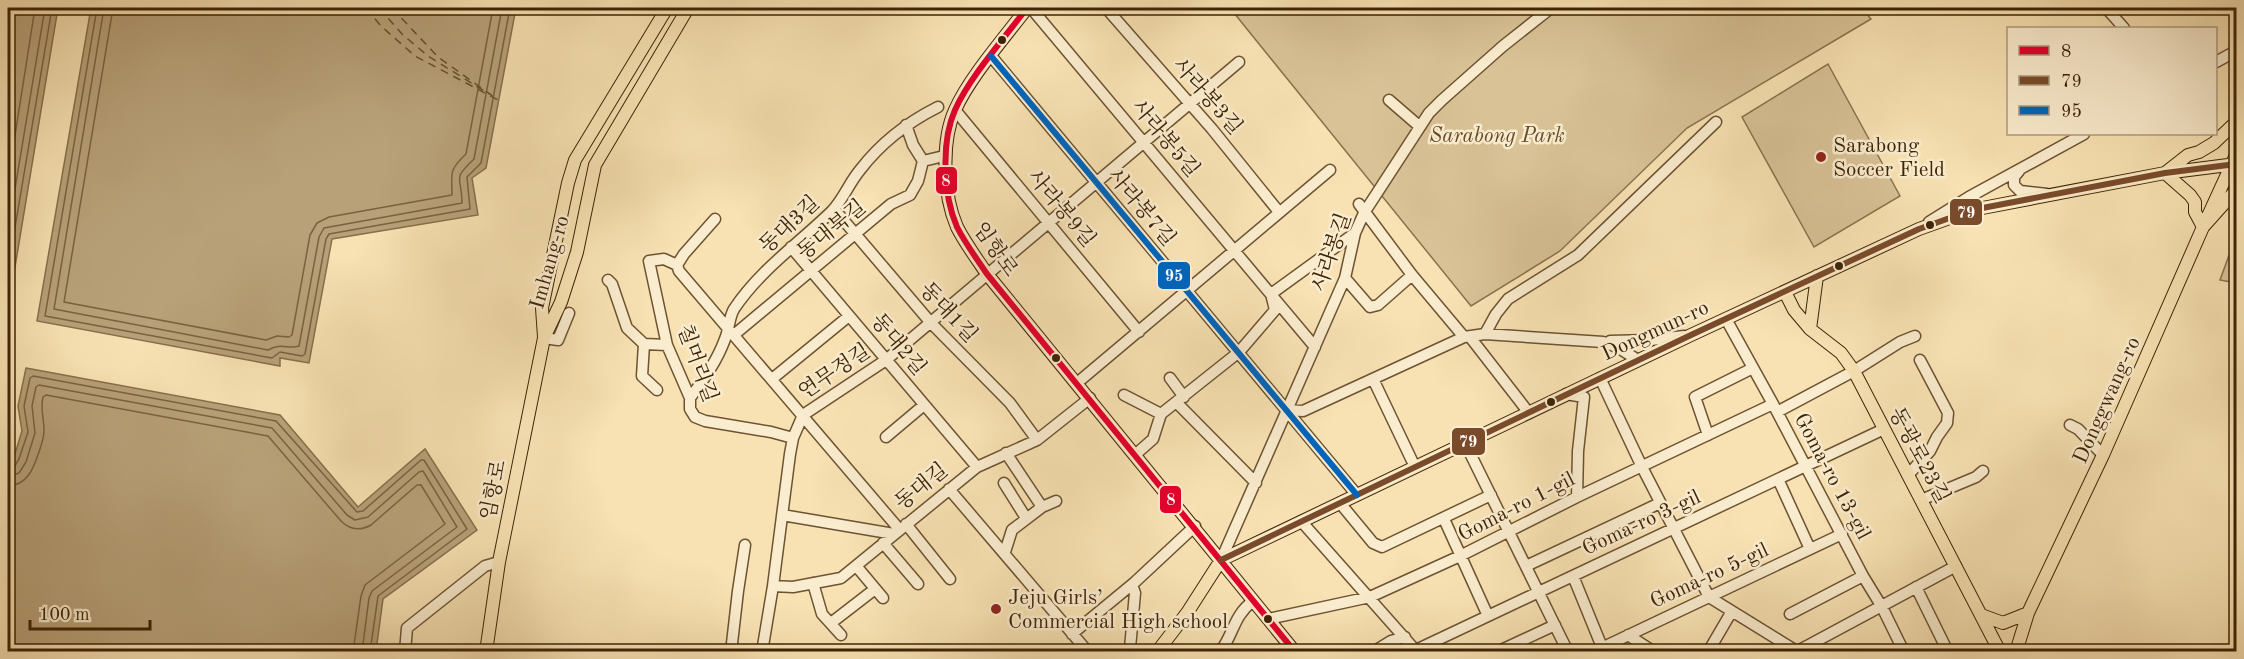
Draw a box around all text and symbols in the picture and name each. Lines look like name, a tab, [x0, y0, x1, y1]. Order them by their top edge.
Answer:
legend	[2007, 27, 2217, 135]
unlabelled marker	[996, 34, 1008, 46]
text: 8	[2061, 43, 2071, 61]
street label: 사라봉3길	[1168, 53, 1248, 139]
text: 79	[2061, 73, 2082, 91]
street label: 사라봉5길	[1127, 95, 1205, 181]
text: 95	[2061, 103, 2082, 121]
park label: Sarabong Park	[1429, 126, 1565, 147]
place label: Sarabong Soccer Field	[1833, 136, 1945, 181]
marker: Sarabong Soccer Field	[1814, 150, 1828, 164]
street label: 사라봉7길	[1103, 164, 1181, 250]
street label: 사라봉9길	[1023, 165, 1101, 251]
line badge: 8	[935, 166, 958, 195]
text: 8	[941, 174, 951, 190]
street label: 동대3길	[755, 191, 824, 258]
street label: 동대북길	[792, 194, 870, 264]
line badge: 79	[1949, 198, 1983, 226]
text: 79	[1957, 206, 1975, 222]
street label: 사라봉길	[1306, 210, 1356, 294]
street label: Imhang-ro	[527, 213, 574, 312]
street label: 임항로	[969, 218, 1022, 281]
unlabelled marker	[1924, 219, 1936, 231]
unlabelled marker	[1833, 260, 1845, 272]
line badge: 95	[1157, 261, 1191, 290]
text: 95	[1165, 269, 1183, 285]
street label: 동대1길	[915, 278, 982, 347]
street label: Dongmun-ro	[1599, 297, 1712, 365]
street label: 동대2길	[866, 309, 931, 380]
street label: 칠머리길	[673, 321, 722, 405]
street label: Donggwang-ro	[2070, 334, 2145, 467]
street label: 연무정길	[794, 339, 874, 404]
unlabelled marker	[1050, 352, 1062, 364]
unlabelled marker	[1545, 396, 1557, 408]
street label: 동광로23길	[1885, 403, 1954, 507]
street label: Goma-ro 13-gil	[1790, 410, 1874, 544]
line badge: 79	[1451, 427, 1486, 456]
text: 79	[1459, 435, 1477, 451]
street label: 임항로	[476, 458, 511, 522]
street label: 동대길	[890, 458, 952, 514]
street label: Goma-ro 1-gil	[1455, 469, 1579, 546]
line badge: 8	[1159, 485, 1182, 514]
street label: Goma-ro 3-gil	[1579, 487, 1704, 560]
text: 8	[1166, 493, 1176, 509]
street label: Goma-ro 5-gil	[1647, 540, 1772, 613]
place label: Jeju Girls’ Commercial High school	[1008, 588, 1228, 633]
scale bar	[30, 593, 150, 631]
marker: Jeju Girls’ Commercial High school	[989, 602, 1003, 616]
text: 100 m	[39, 606, 90, 624]
unlabelled marker	[1262, 613, 1274, 625]

